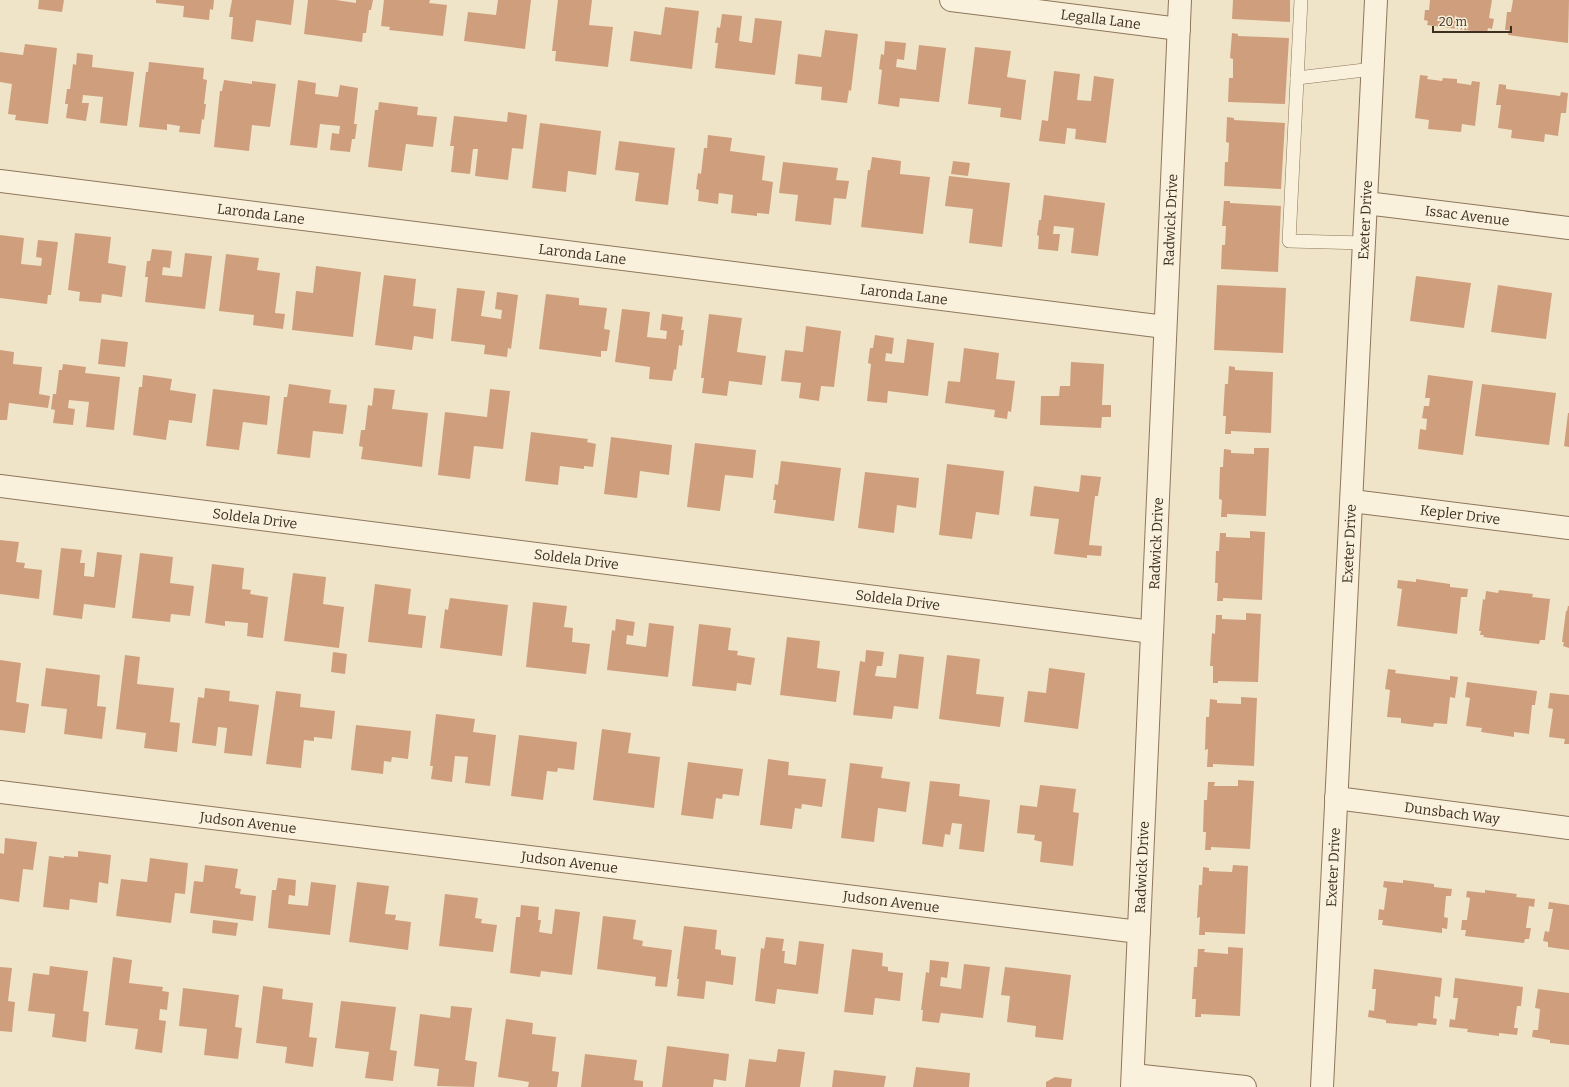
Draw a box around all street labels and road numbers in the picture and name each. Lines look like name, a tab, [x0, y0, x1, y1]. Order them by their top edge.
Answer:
street label: Legalla Lane	[1060, 6, 1142, 33]
street label: Radwick Drive	[1160, 173, 1181, 266]
street label: Exeter Drive	[1355, 180, 1376, 260]
street label: Laronda Lane	[216, 200, 306, 228]
street label: Issac Avenue	[1424, 202, 1510, 229]
street label: Laronda Lane	[538, 240, 627, 268]
street label: Laronda Lane	[859, 280, 949, 308]
street label: Radwick Drive	[1145, 497, 1167, 590]
street label: Kepler Drive	[1419, 501, 1501, 528]
street label: Exeter Drive	[1339, 504, 1359, 584]
street label: Soldela Drive	[212, 505, 298, 532]
street label: Soldela Drive	[533, 545, 620, 573]
street label: Soldela Drive	[854, 586, 941, 614]
street label: Dunsbach Way	[1403, 798, 1501, 828]
street label: Judson Avenue	[198, 808, 297, 837]
street label: Radwick Drive	[1131, 821, 1152, 914]
street label: Exeter Drive	[1322, 827, 1343, 907]
street label: Judson Avenue	[519, 848, 619, 876]
street label: Judson Avenue	[841, 887, 941, 916]

